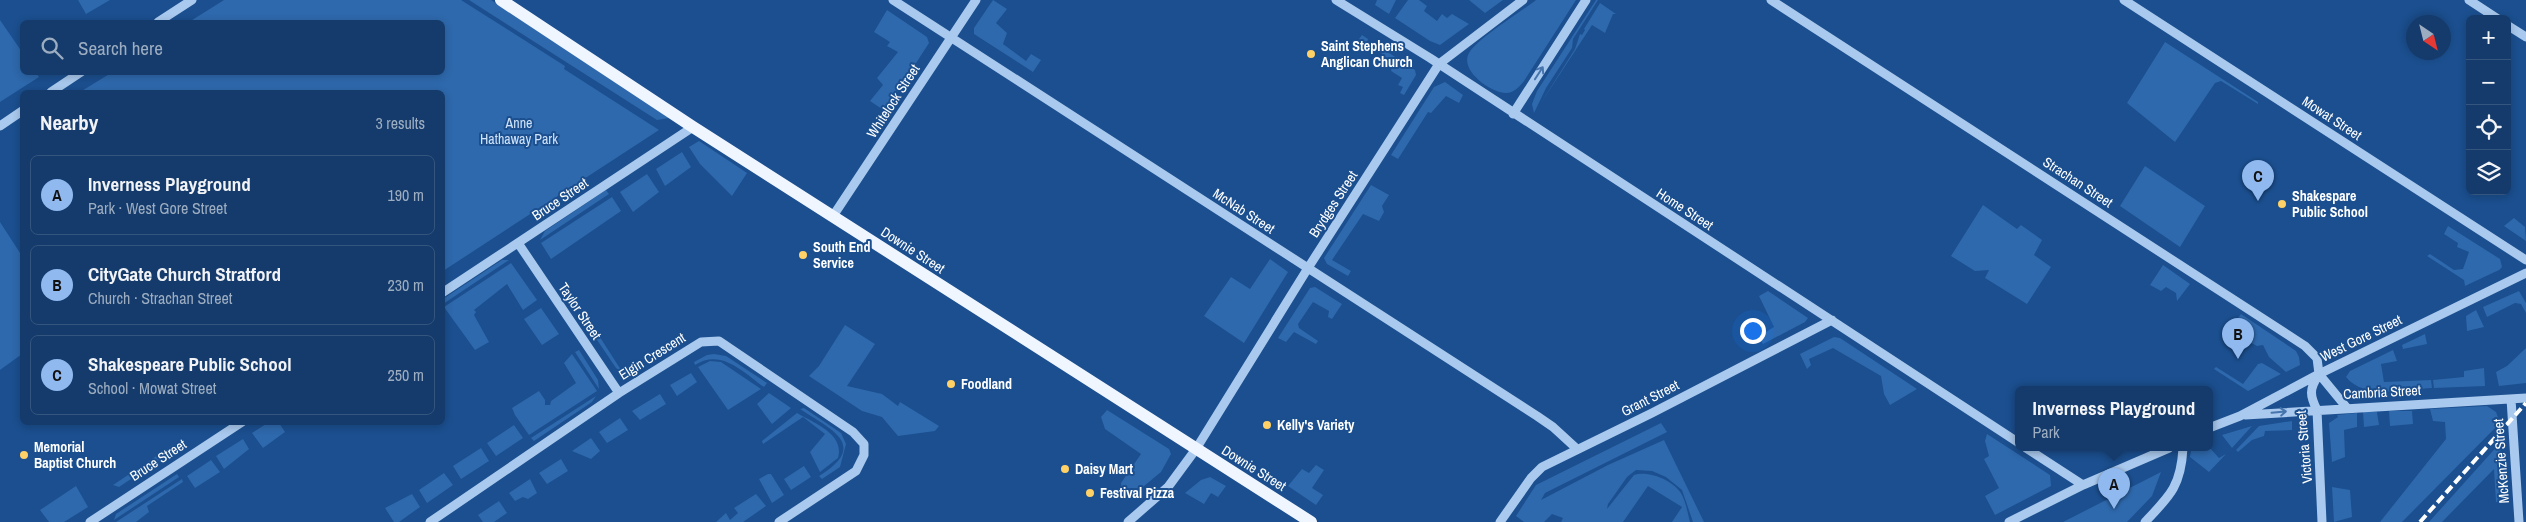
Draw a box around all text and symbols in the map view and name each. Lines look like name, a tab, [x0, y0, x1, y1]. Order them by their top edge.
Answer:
north arrow	[2406, 15, 2451, 60]
map controls	[2466, 15, 2511, 195]
button: +	[2466, 15, 2511, 60]
search box	[20, 20, 445, 75]
icon: search	[38, 34, 66, 62]
text: Search here	[78, 35, 163, 61]
place label: Saint Stephens Anglican Church	[1321, 37, 1413, 71]
marker: Saint Stephens Anglican Church	[1305, 48, 1317, 60]
button: −	[2466, 60, 2511, 105]
street label: Whitelock Street	[863, 61, 923, 141]
one-way arrow	[1534, 66, 1545, 80]
street label: Mowat Street	[2299, 92, 2365, 144]
button: locate	[2466, 105, 2511, 150]
text: Nearby	[40, 108, 98, 137]
text: 3 results	[375, 112, 425, 134]
park label: Anne Hathaway Park	[480, 114, 558, 148]
button: layers	[2466, 150, 2511, 195]
street label: Strachan Street	[2040, 153, 2116, 211]
pin: C	[2242, 160, 2274, 201]
street label: Brydges Street	[1305, 167, 1361, 241]
text: Inverness Playground	[88, 171, 251, 197]
street label: Bruce Street	[529, 174, 591, 224]
text: A	[52, 184, 62, 206]
text: 190 m	[388, 184, 424, 206]
street label: McNab Street	[1210, 184, 1278, 238]
street label: Home Street	[1653, 184, 1717, 234]
place label: Shakespare Public School	[2292, 187, 2368, 221]
text: Park · West Gore Street	[88, 197, 227, 219]
marker: Shakespare Public School	[2276, 198, 2288, 210]
street label: Downie Street	[878, 223, 948, 277]
place label: South End Service	[813, 238, 870, 272]
marker: South End Service	[797, 249, 809, 261]
text: CityGate Church Stratford	[88, 261, 281, 287]
text: B	[52, 274, 62, 296]
text: 230 m	[388, 274, 424, 296]
street label: Taylor Street	[554, 279, 606, 343]
text: Church · Strachan Street	[88, 287, 232, 309]
street label: West Gore Street	[2317, 311, 2405, 365]
your location	[1740, 318, 1766, 344]
pin: B	[2222, 318, 2254, 359]
street label: Elgin Crescent	[615, 328, 689, 384]
text: Shakespeare Public School	[88, 351, 292, 377]
text: C	[52, 364, 62, 386]
text: 250 m	[388, 364, 424, 386]
place label: Foodland	[961, 375, 1012, 393]
street label: Grant Street	[1618, 376, 1682, 420]
text: School · Mowat Street	[88, 377, 216, 399]
marker: Foodland	[945, 378, 957, 390]
street label: Cambria Street	[2343, 381, 2421, 403]
popup	[2015, 386, 2213, 451]
text: Inverness Playground	[2033, 395, 2195, 421]
one-way arrow	[2270, 408, 2286, 417]
street label: Victoria Street	[2292, 410, 2316, 484]
place label: Kelly's Variety	[1277, 416, 1355, 434]
street label: McKenzie Street	[2489, 418, 2513, 504]
marker: Kelly's Variety	[1261, 419, 1273, 431]
text: Park	[2033, 421, 2060, 443]
street label: Bruce Street	[126, 435, 190, 485]
place label: Memorial Baptist Church	[34, 438, 116, 472]
street label: Downie Street	[1218, 441, 1290, 495]
marker: Memorial Baptist Church	[18, 449, 30, 461]
place label: Daisy Mart	[1075, 460, 1133, 478]
marker: Daisy Mart	[1059, 463, 1071, 475]
pin: A	[2098, 468, 2130, 509]
place label: Festival Pizza	[1100, 484, 1175, 502]
marker: Festival Pizza	[1084, 487, 1096, 499]

